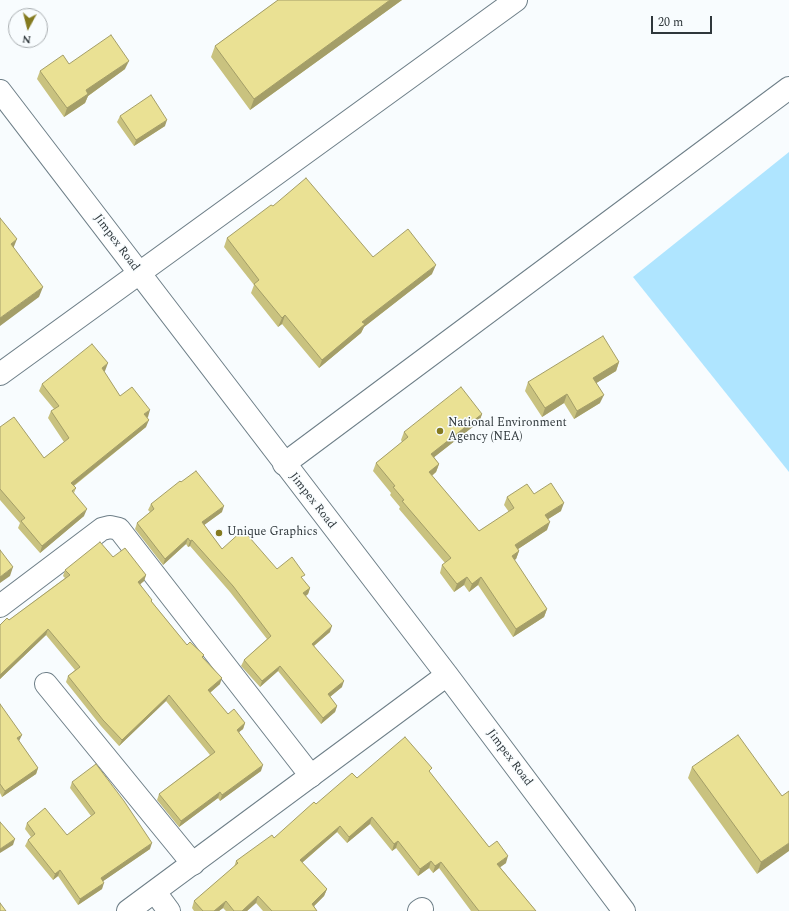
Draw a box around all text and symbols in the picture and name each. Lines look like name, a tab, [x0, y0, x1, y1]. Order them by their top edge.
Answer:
north arrow	[8, 8, 48, 48]
scale bar	[653, 8, 714, 34]
text: 20 m	[658, 13, 683, 32]
text: N	[21, 30, 32, 48]
street label: Jimpex Road	[90, 212, 142, 274]
place label: National Environment Agency (NEA)	[448, 417, 567, 445]
marker: National Environment Agency (NEA)	[435, 426, 445, 436]
street label: Jimpex Road	[286, 470, 338, 532]
place label: Unique Graphics	[227, 526, 318, 540]
marker: Unique Graphics	[214, 528, 224, 538]
street label: Jimpex Road	[483, 727, 535, 789]

